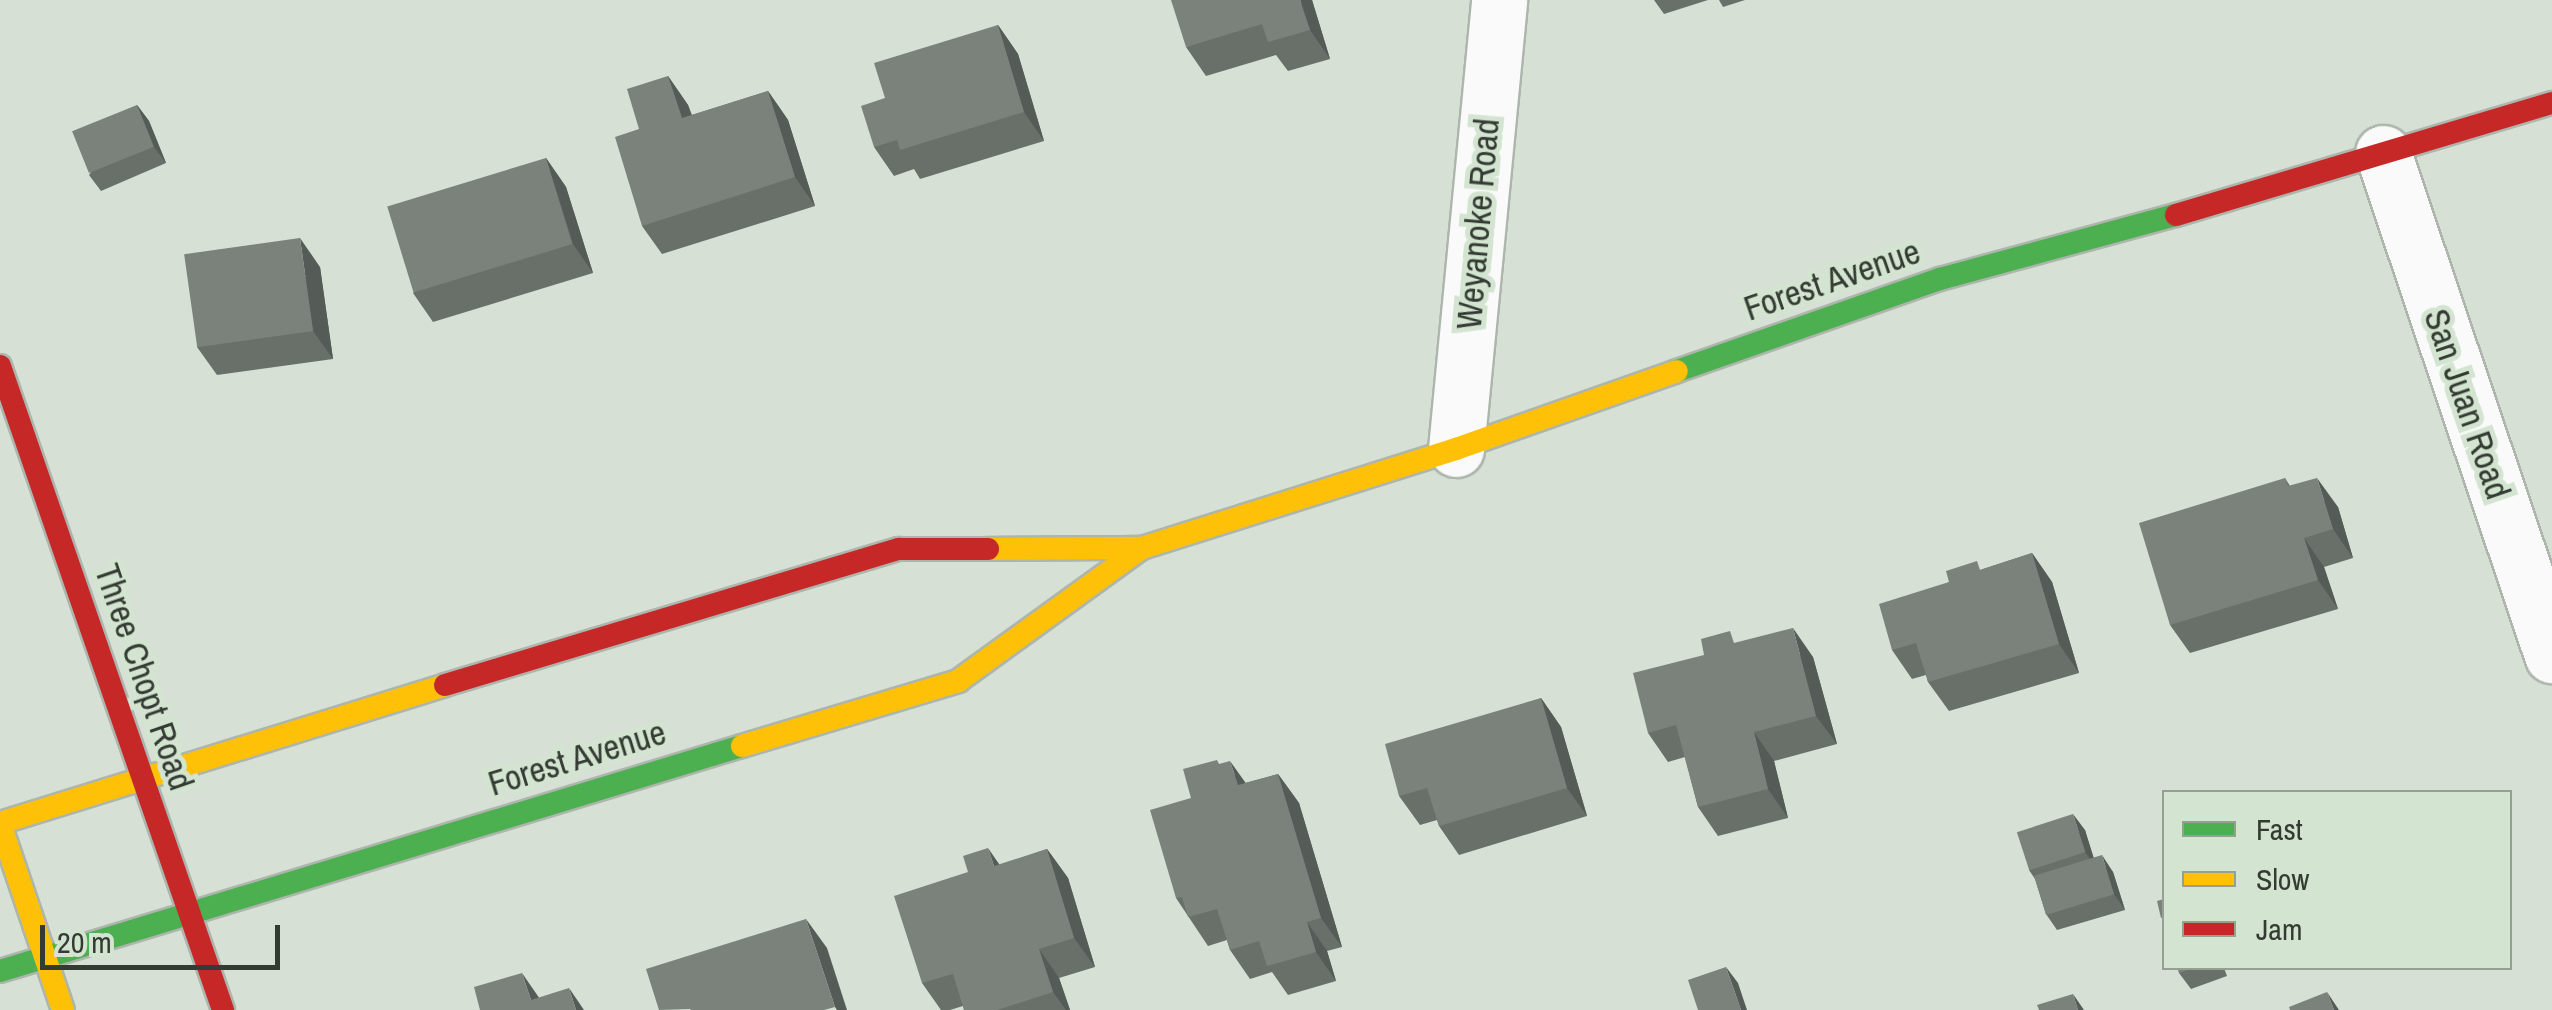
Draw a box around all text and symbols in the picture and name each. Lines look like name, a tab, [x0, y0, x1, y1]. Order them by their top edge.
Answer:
street label: Weyanoke Road	[1448, 117, 1508, 331]
street label: Forest Avenue	[1738, 230, 1926, 330]
street label: San Juan Road	[2415, 304, 2519, 504]
street label: Three Chopt Road	[86, 559, 202, 795]
street label: Forest Avenue	[483, 711, 671, 805]
legend	[2162, 790, 2512, 970]
text: Fast	[2256, 809, 2303, 849]
text: Slow	[2256, 859, 2309, 899]
scale bar	[45, 905, 285, 967]
text: Jam	[2256, 909, 2302, 949]
text: 20 m	[57, 922, 112, 962]

